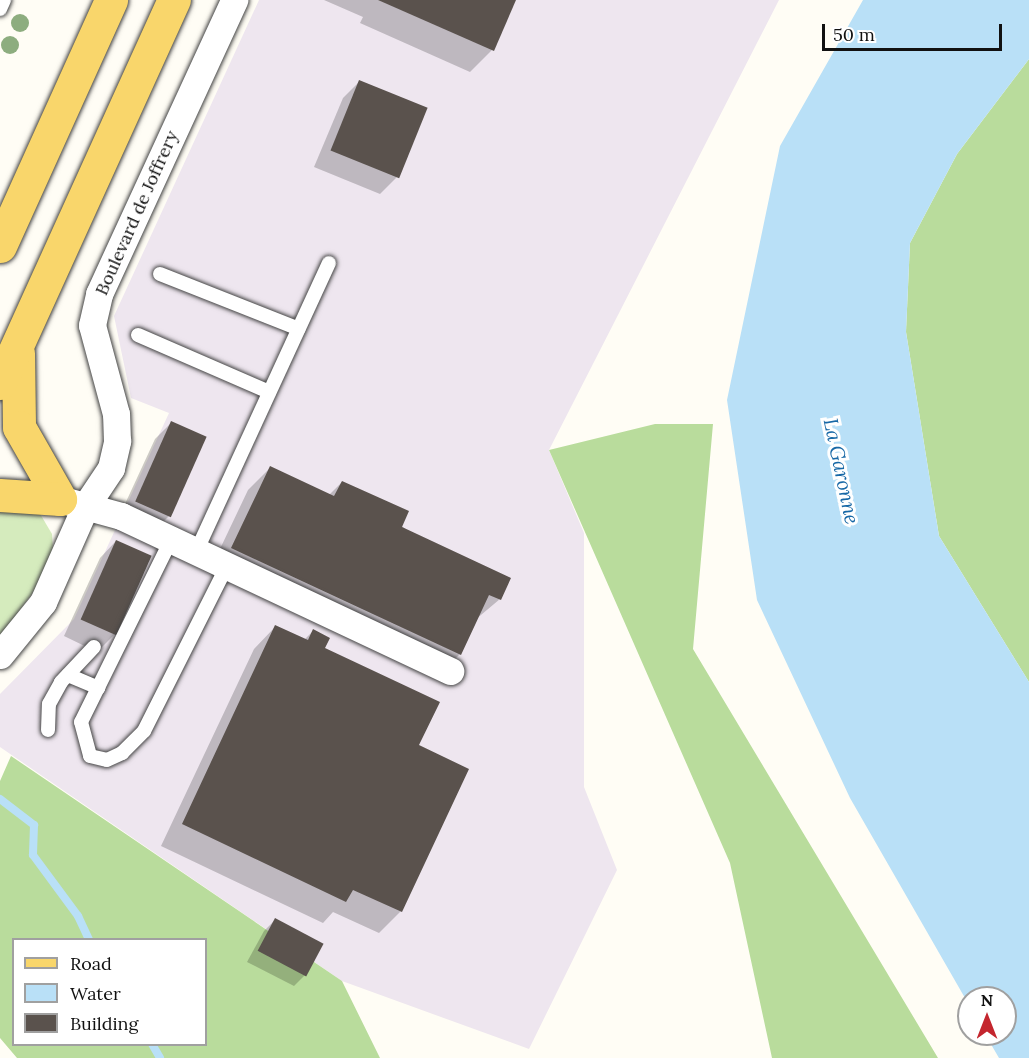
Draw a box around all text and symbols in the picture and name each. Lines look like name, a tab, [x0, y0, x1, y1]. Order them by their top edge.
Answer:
scale bar	[825, 12, 1005, 50]
text: 50 m	[833, 23, 875, 46]
street label: Boulevard de Joffrery	[91, 127, 183, 299]
water label: La Garonne	[819, 416, 865, 526]
legend	[12, 938, 207, 1046]
text: Road	[70, 952, 112, 975]
text: Water	[70, 982, 121, 1005]
north arrow	[957, 986, 1017, 1046]
text: N	[981, 990, 993, 1010]
text: Building	[70, 1012, 138, 1035]

